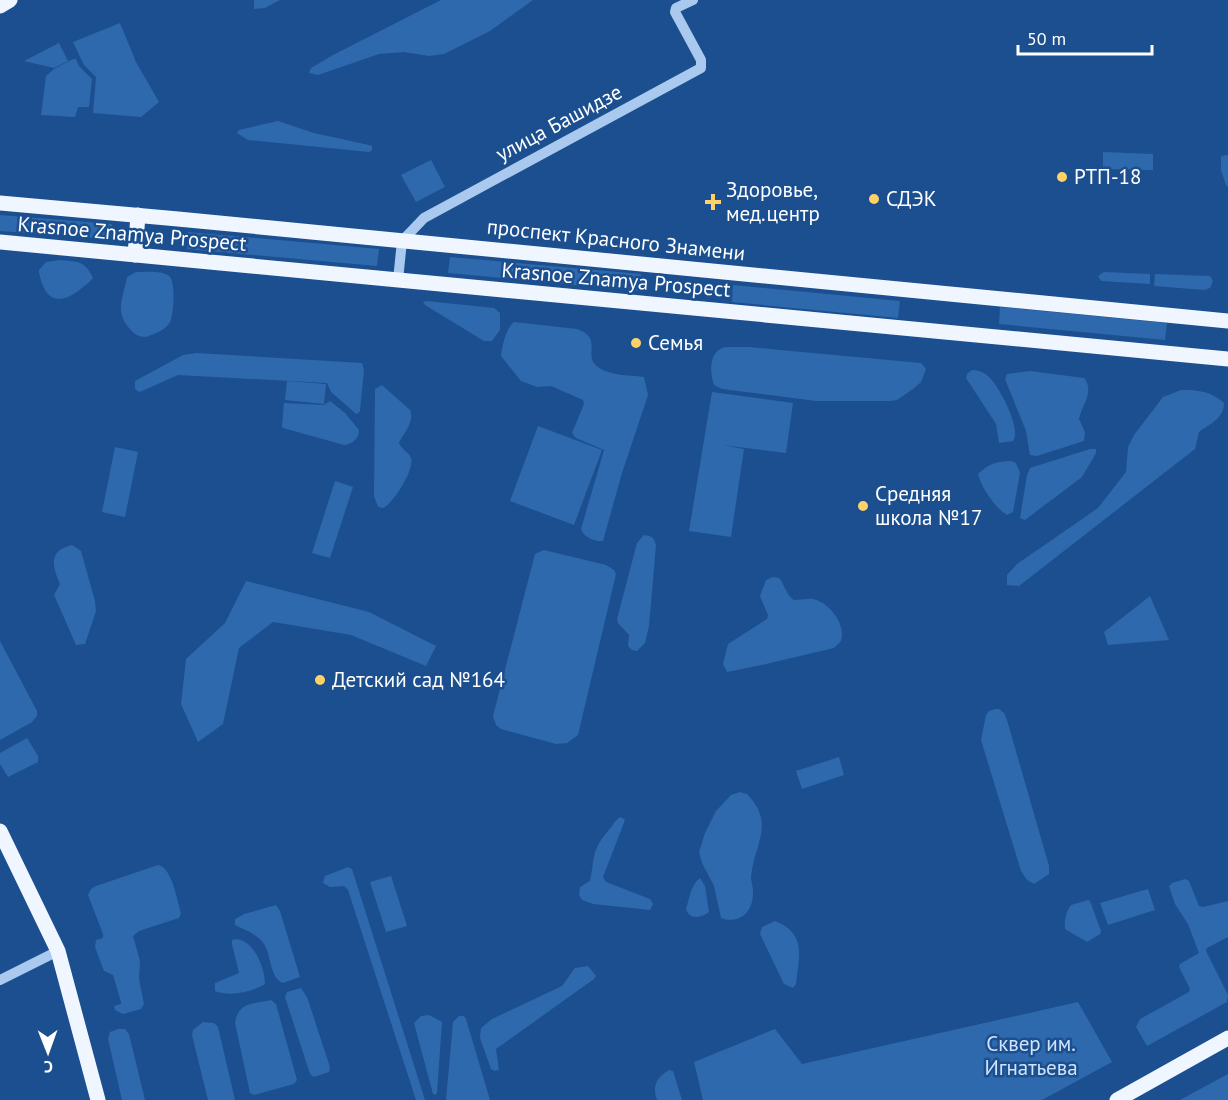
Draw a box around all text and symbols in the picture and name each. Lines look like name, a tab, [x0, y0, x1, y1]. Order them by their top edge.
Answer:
scale bar	[1018, 18, 1152, 56]
text: 50 m	[1027, 27, 1066, 50]
street label: улица Башидзе	[491, 78, 627, 167]
place label: РТП-18	[1074, 163, 1141, 190]
marker: РТП-18	[1055, 170, 1069, 184]
place label: Здоровье, мед.центр	[726, 176, 820, 227]
place label: СДЭК	[886, 185, 937, 212]
marker: СДЭК	[867, 192, 881, 206]
marker: Здоровье, мед.центр	[704, 193, 722, 211]
street label: Krasnoe Znamya Prospect	[17, 210, 248, 257]
street label: проспект Красного Знамени	[486, 213, 747, 266]
street label: Krasnoe Znamya Prospect	[501, 256, 732, 303]
place label: Семья	[648, 329, 703, 356]
marker: Семья	[629, 336, 643, 350]
place label: Средняя школа №17	[875, 480, 982, 531]
marker: Средняя школа №17	[856, 499, 870, 513]
place label: Детский сад №164	[332, 666, 505, 693]
marker: Детский сад №164	[313, 673, 327, 687]
north arrow	[18, 1022, 78, 1082]
park label: Cквер им. Игнатьева	[984, 1030, 1078, 1081]
text: С	[44, 1057, 53, 1077]

